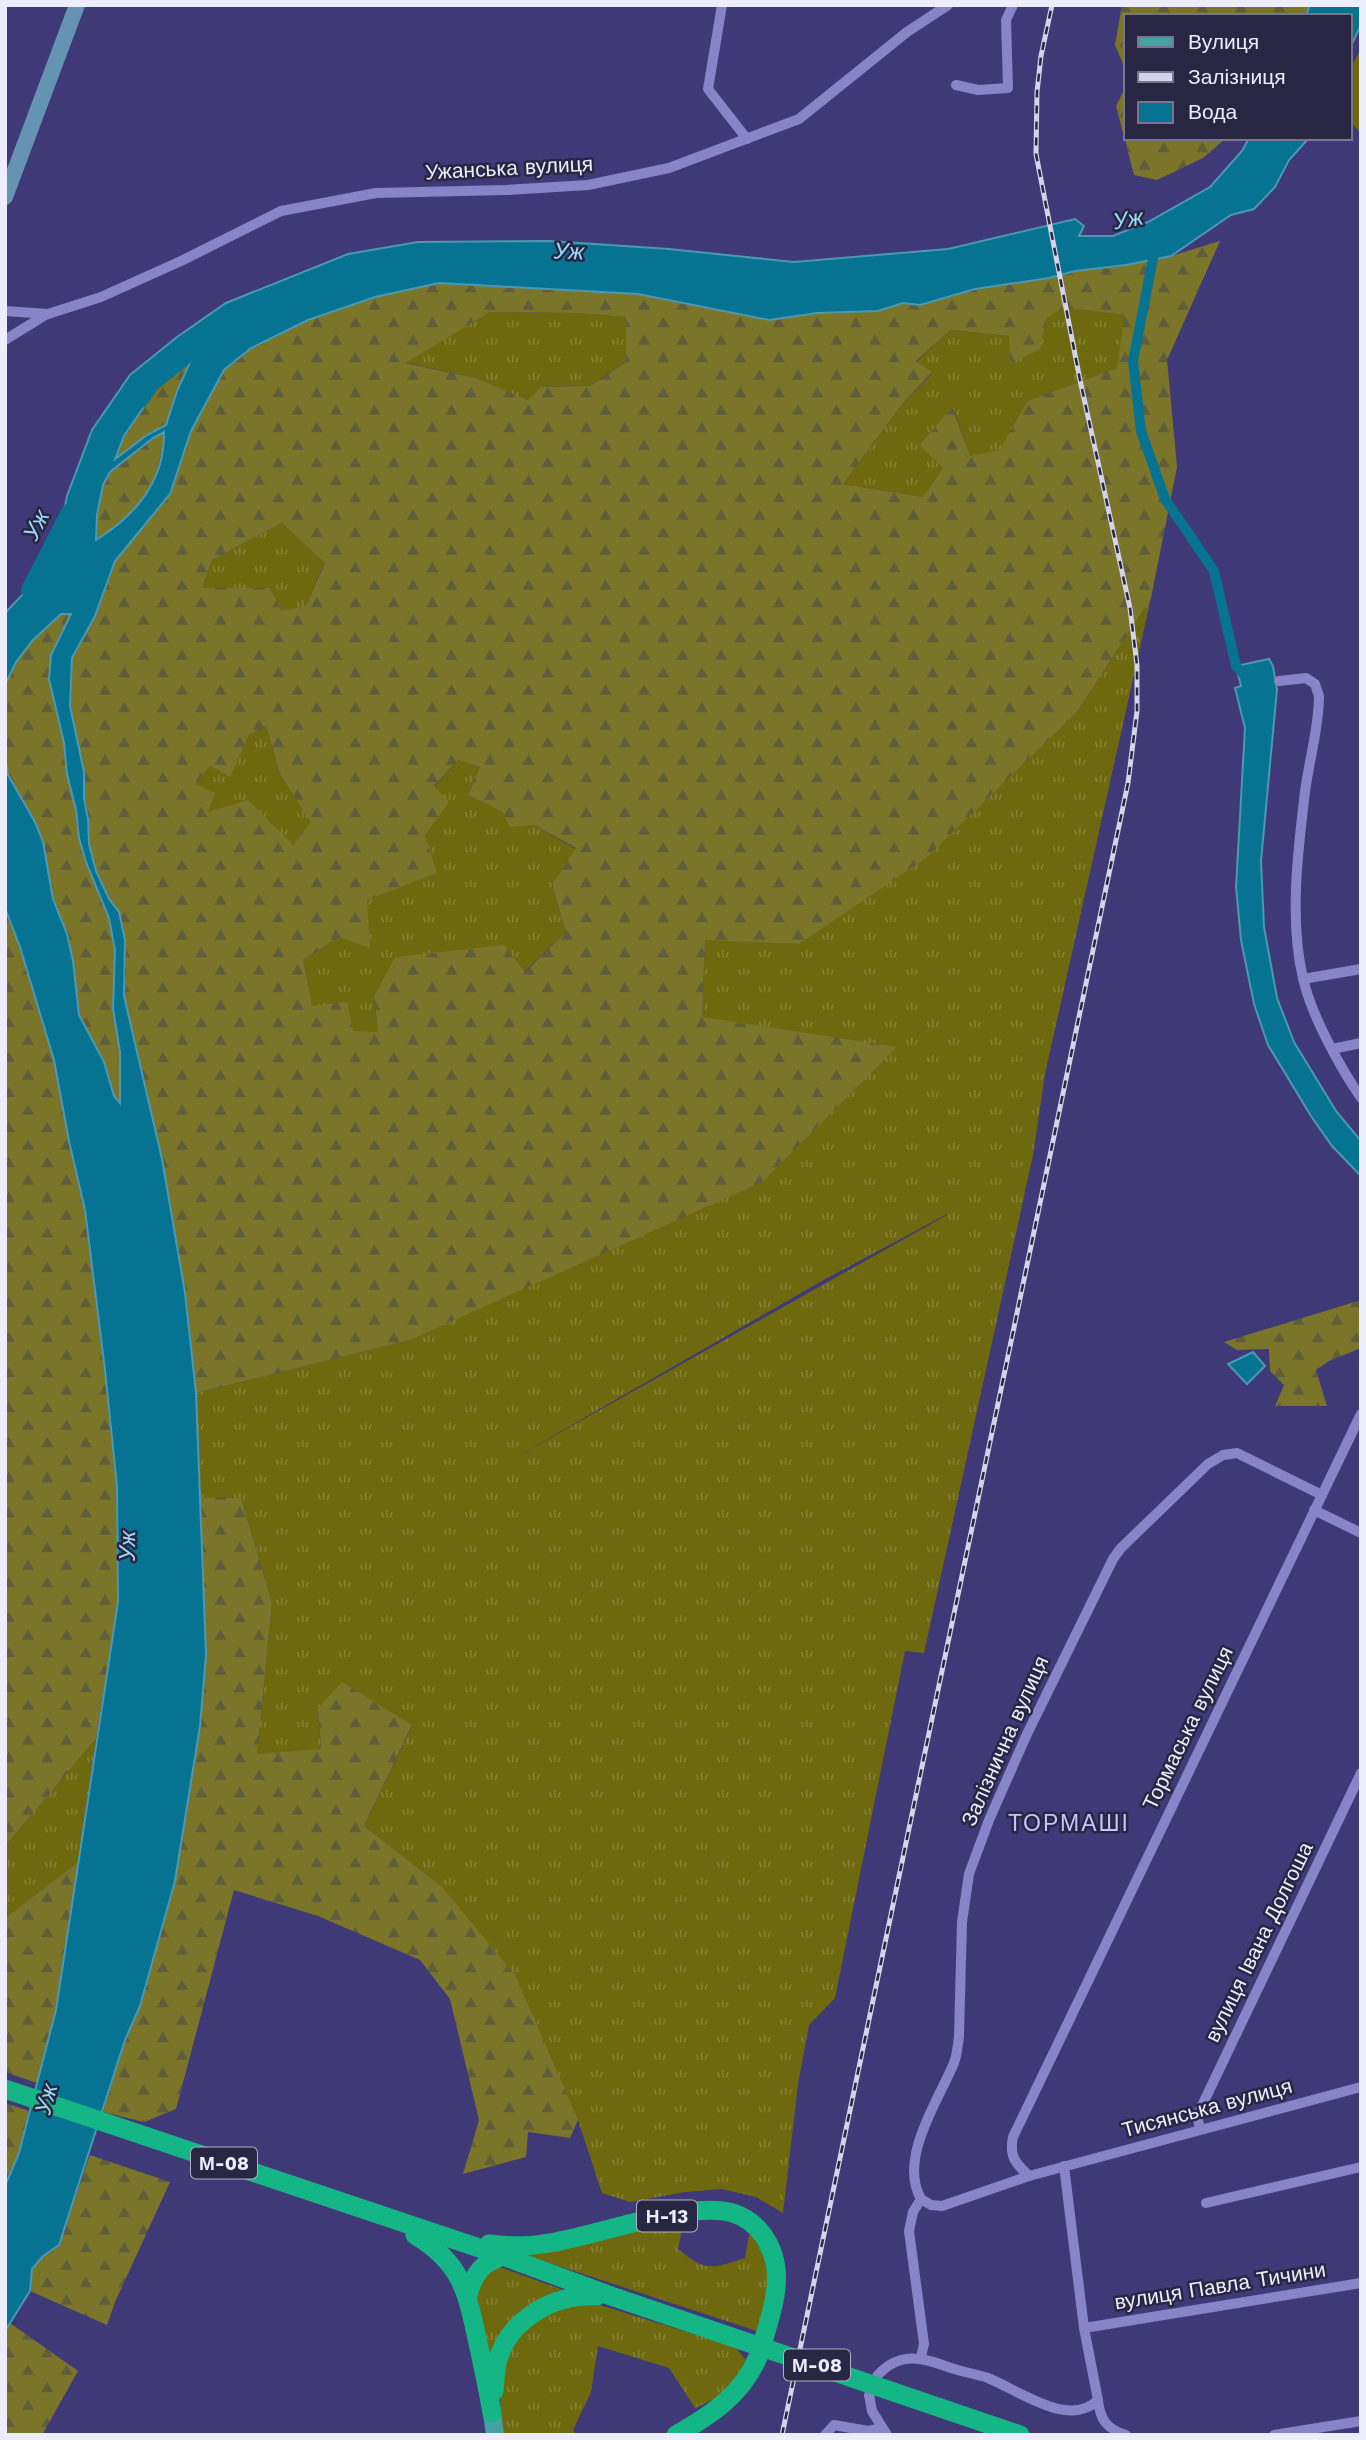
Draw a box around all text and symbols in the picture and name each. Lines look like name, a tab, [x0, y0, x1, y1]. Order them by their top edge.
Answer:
legend	[1124, 14, 1352, 140]
text: Вулиця	[1188, 29, 1259, 54]
text: Залізниця	[1188, 64, 1286, 89]
text: Вода	[1188, 99, 1237, 124]
street label: Ужанська вулиця	[424, 151, 594, 184]
water label: Уж	[1110, 203, 1146, 236]
water label: Уж	[552, 237, 586, 266]
water label: Уж	[17, 505, 56, 546]
water label: Уж	[114, 1529, 141, 1562]
street label: Тормаська вулиця	[1137, 1642, 1238, 1814]
street label: Залізнична вулиця	[956, 1652, 1053, 1830]
district label: ТОРМАШІ	[1008, 1810, 1130, 1837]
street label: вулиця Івана Долгоша	[1199, 1837, 1318, 2046]
street label: Тисянська вулиця	[1119, 2073, 1295, 2142]
water label: Уж	[29, 2080, 64, 2118]
road number: М-08	[191, 2148, 257, 2178]
road number: Н-13	[637, 2200, 697, 2232]
street label: вулиця Павла Тичини	[1113, 2256, 1327, 2315]
road number: М-08	[784, 2350, 850, 2380]

